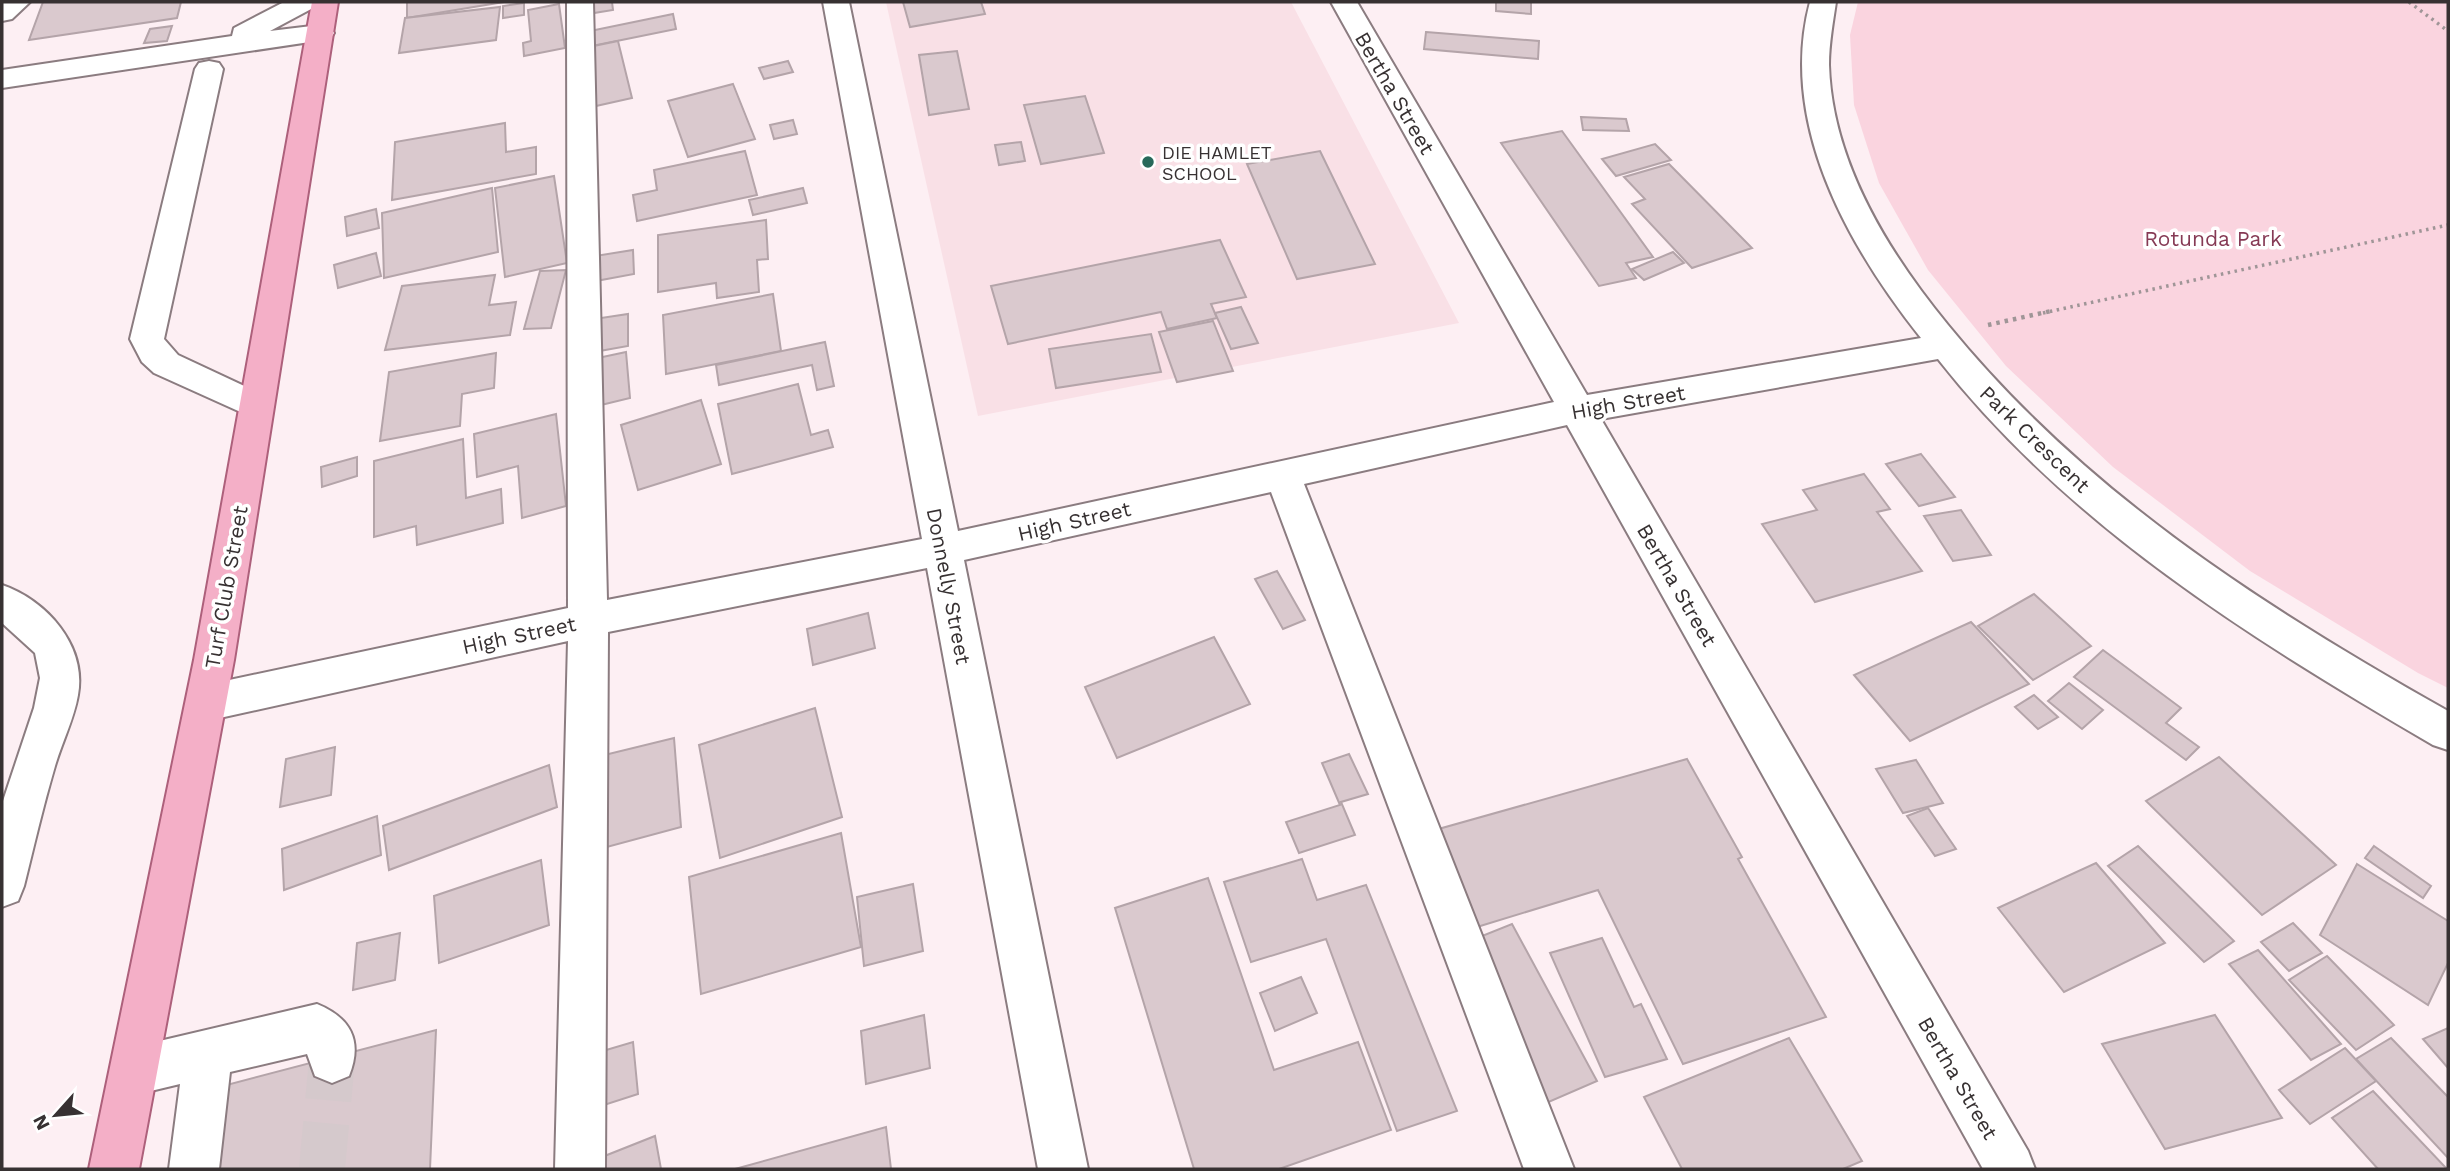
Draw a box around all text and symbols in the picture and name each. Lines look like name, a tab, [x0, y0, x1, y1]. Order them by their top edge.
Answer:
street label: Bertha Street	[1350, 27, 1440, 159]
place label: DIE HAMLET SCHOOL	[1162, 142, 1272, 184]
marker: DIE HAMLET SCHOOL	[1140, 154, 1156, 170]
park label: Rotunda Park	[2144, 226, 2282, 251]
street label: High Street	[1569, 380, 1687, 424]
street label: Park Crescent	[1975, 380, 2095, 498]
street label: High Street	[1015, 496, 1133, 546]
street label: Turf Club Street	[199, 504, 253, 670]
street label: Donnelly Street	[922, 506, 976, 667]
street label: Bertha Street	[1632, 519, 1722, 651]
street label: High Street	[460, 611, 578, 659]
street label: Bertha Street	[1913, 1012, 2003, 1144]
north arrow	[21, 1080, 91, 1150]
text: N	[28, 1111, 55, 1134]

